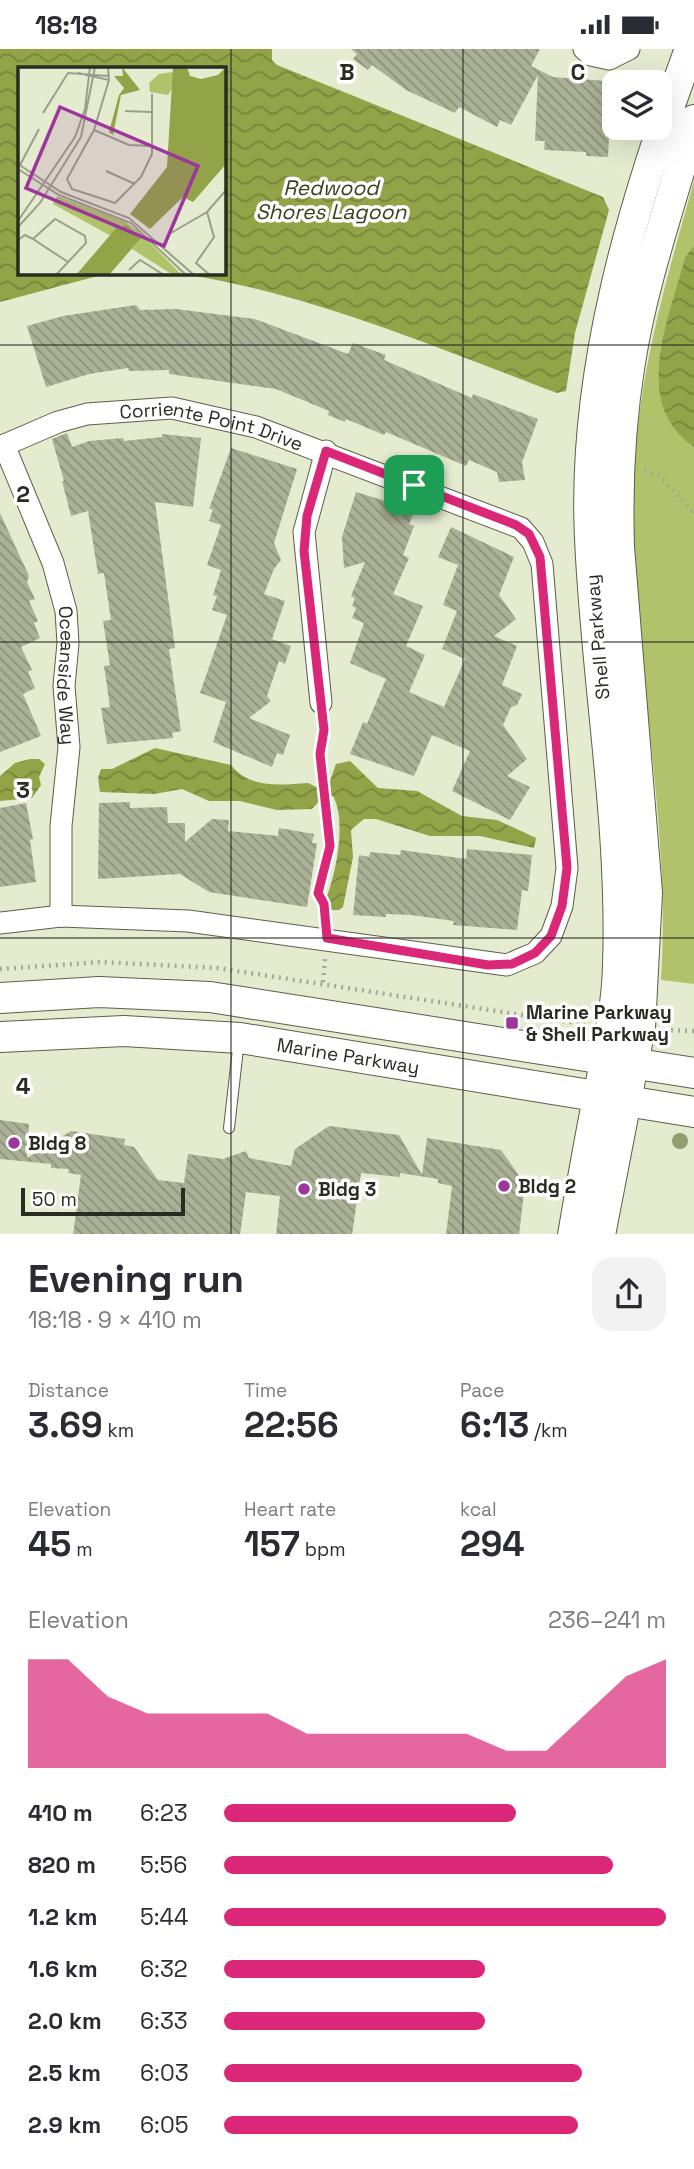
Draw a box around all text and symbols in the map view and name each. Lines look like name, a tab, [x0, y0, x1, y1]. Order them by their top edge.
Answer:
text: 18:18	[35, 8, 97, 42]
text: B	[339, 57, 355, 87]
text: C	[571, 57, 585, 87]
inset map	[18, 67, 226, 275]
map controls	[602, 70, 672, 140]
button: layers	[602, 70, 672, 140]
water label: Redwood Shores Lagoon	[256, 174, 407, 225]
street label: Corriente Point Drive	[119, 396, 307, 457]
pin	[384, 455, 444, 515]
icon: arrive	[395, 466, 433, 504]
text: 2	[16, 479, 30, 509]
street label: Shell Parkway	[580, 573, 615, 701]
street label: Oceanside Way	[51, 605, 81, 746]
text: 3	[16, 775, 30, 805]
place label: Marine Parkway & Shell Parkway	[526, 1000, 672, 1047]
marker: Marine Parkway & Shell Parkway	[504, 1015, 520, 1031]
street label: Marine Parkway	[275, 1032, 421, 1080]
text: 4	[16, 1071, 31, 1101]
place label: Bldg 8	[28, 1131, 86, 1156]
marker: Bldg 8	[6, 1135, 22, 1151]
place label: Bldg 2	[518, 1174, 576, 1199]
place label: Bldg 3	[318, 1177, 376, 1202]
marker: Bldg 2	[496, 1178, 512, 1194]
marker: Bldg 3	[296, 1181, 312, 1197]
scale bar	[21, 1185, 186, 1217]
text: 50 m	[32, 1187, 77, 1212]
text: Evening run	[28, 1255, 244, 1303]
button: share	[592, 1257, 666, 1331]
text: 18:18 · 9 × 410 m	[28, 1305, 202, 1335]
text: Distance	[28, 1378, 109, 1403]
text: Time	[244, 1378, 287, 1403]
text: Pace	[460, 1378, 504, 1403]
text: 3.69	[28, 1403, 103, 1447]
text: 22:56	[244, 1403, 339, 1447]
text: 6:13	[460, 1403, 529, 1447]
text: km	[103, 1418, 134, 1443]
text: /km	[529, 1418, 568, 1443]
text: Elevation	[28, 1497, 111, 1522]
text: Heart rate	[244, 1497, 336, 1522]
text: kcal	[460, 1497, 497, 1522]
text: 45	[28, 1522, 71, 1566]
text: 157	[244, 1522, 300, 1566]
text: 294	[460, 1522, 525, 1566]
text: m	[71, 1537, 93, 1562]
text: bpm	[300, 1537, 346, 1562]
text: Elevation	[28, 1605, 129, 1635]
text: 236–241 m	[548, 1605, 666, 1635]
text: 410 m	[28, 1798, 93, 1828]
text: 6:23	[140, 1798, 188, 1828]
text: 820 m	[28, 1850, 96, 1880]
text: 5:56	[140, 1850, 187, 1880]
text: 1.2 km	[28, 1902, 97, 1932]
text: 5:44	[140, 1902, 188, 1932]
text: 1.6 km	[28, 1954, 98, 1984]
text: 6:32	[140, 1954, 188, 1984]
text: 2.0 km	[28, 2006, 102, 2036]
text: 6:33	[140, 2006, 188, 2036]
text: 2.5 km	[28, 2058, 101, 2088]
text: 6:03	[140, 2058, 189, 2088]
text: 2.9 km	[28, 2110, 101, 2140]
text: 6:05	[140, 2110, 188, 2140]

